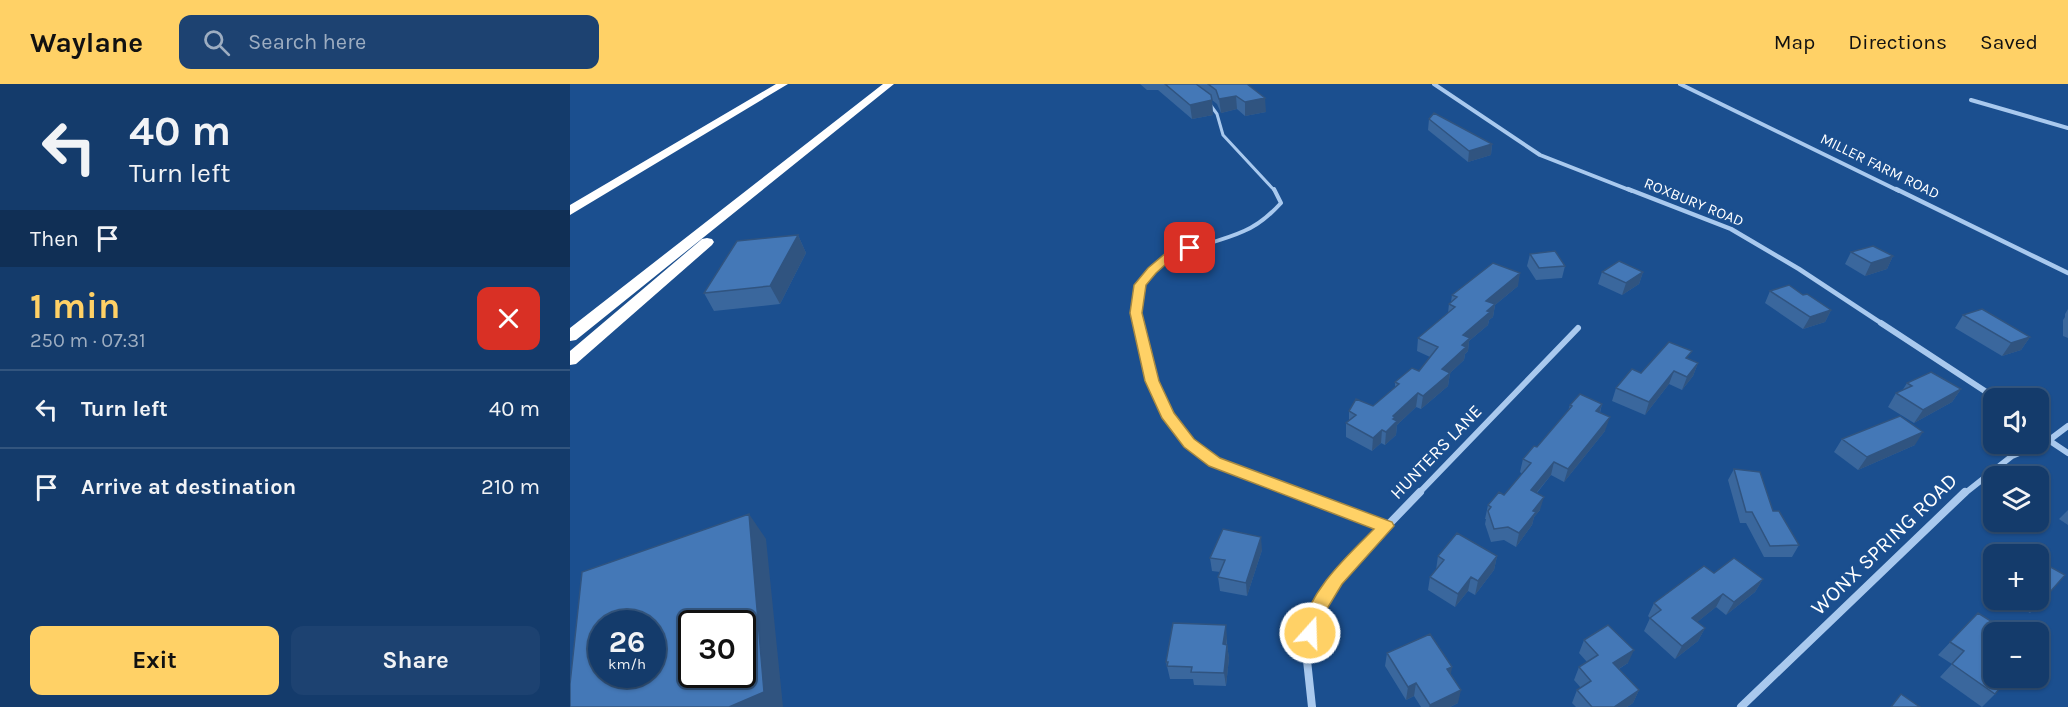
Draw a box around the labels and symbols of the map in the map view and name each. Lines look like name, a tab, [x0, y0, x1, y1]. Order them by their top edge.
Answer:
street label: MILLER FARM ROAD	[1817, 129, 1943, 203]
street label: ROXBURY ROAD	[1642, 174, 1746, 230]
pin	[1164, 222, 1215, 273]
street label: HUNTERS LANE	[1386, 400, 1486, 504]
street label: WONX SPRING ROAD	[1806, 468, 1962, 620]
position arrow	[1278, 601, 1342, 665]
speed limit sign: 30	[678, 610, 756, 688]

